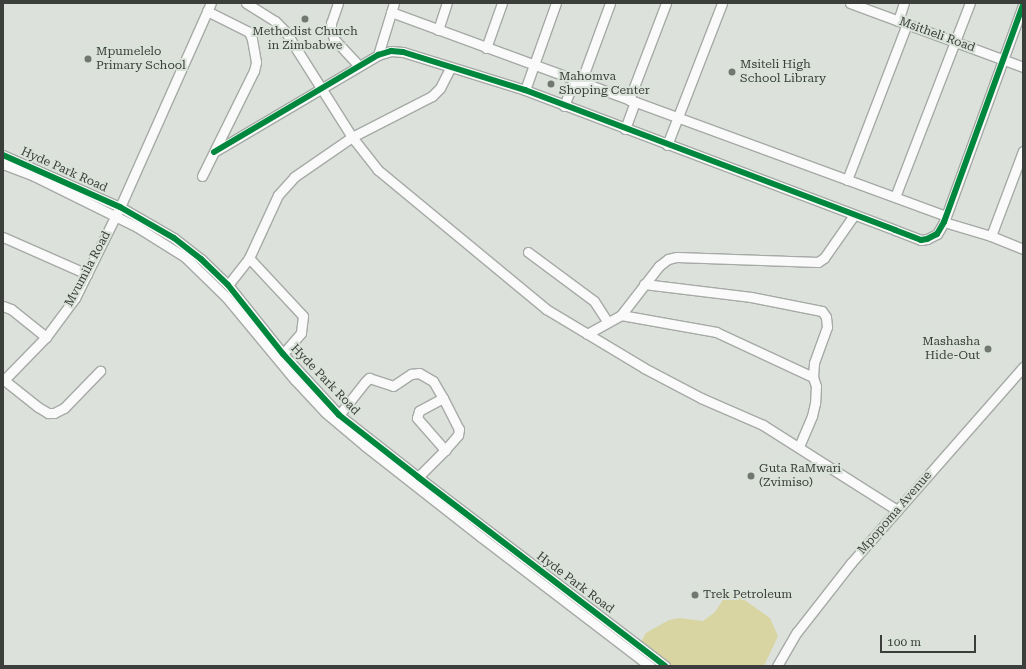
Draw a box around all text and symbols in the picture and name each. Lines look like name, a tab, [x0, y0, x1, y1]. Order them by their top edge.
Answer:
marker: Methodist Church in Zimbabwe	[300, 14, 310, 24]
street label: Msitheli Road	[897, 15, 977, 55]
place label: Methodist Church in Zimbabwe	[252, 25, 358, 53]
place label: Mpumelelo Primary School	[96, 45, 186, 73]
marker: Mpumelelo Primary School	[83, 54, 93, 64]
place label: Msiteli High School Library	[740, 58, 826, 86]
marker: Msiteli High School Library	[727, 67, 737, 77]
place label: Mahomva Shoping Center	[559, 70, 650, 98]
marker: Mahomva Shoping Center	[546, 79, 556, 89]
street label: Hyde Park Road	[19, 144, 109, 196]
street label: Mvumila Road	[62, 229, 114, 309]
place label: Mashasha Hide-Out	[922, 335, 980, 363]
street label: Hyde Park Road	[287, 342, 363, 418]
marker: Mashasha Hide-Out	[983, 344, 993, 354]
place label: Guta RaMwari (Zvimiso)	[759, 462, 841, 490]
street label: Mpopoma Avenue	[855, 469, 935, 557]
marker: Guta RaMwari (Zvimiso)	[746, 471, 756, 481]
street label: Hyde Park Road	[534, 549, 616, 617]
place label: Trek Petroleum	[703, 588, 792, 602]
marker: Trek Petroleum	[690, 590, 700, 600]
scale bar	[882, 627, 978, 653]
text: 100 m	[887, 635, 921, 649]

